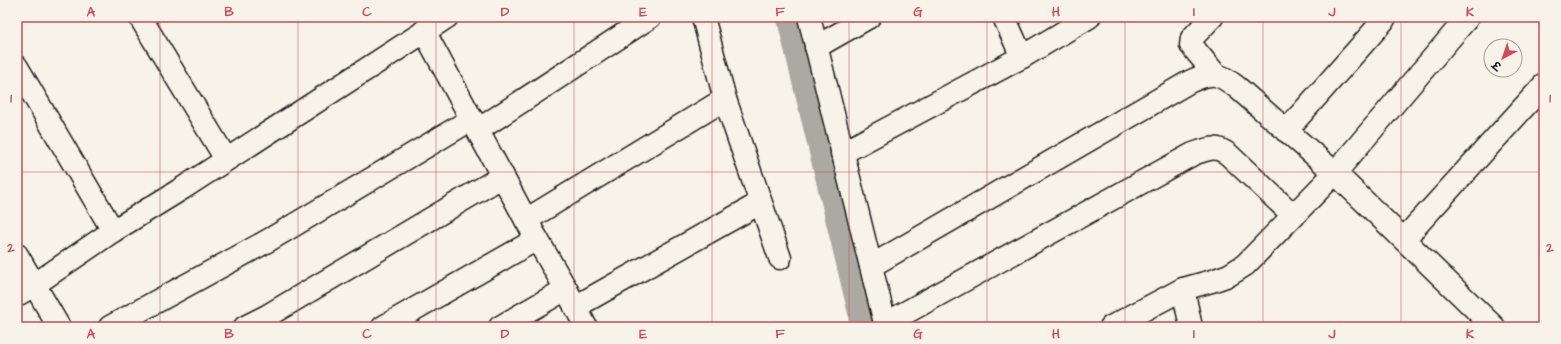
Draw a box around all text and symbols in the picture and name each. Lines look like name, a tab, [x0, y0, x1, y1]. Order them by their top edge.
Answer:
text: A	[87, 3, 96, 21]
text: B	[224, 3, 234, 21]
text: C	[362, 3, 372, 21]
text: D	[501, 3, 510, 21]
text: E	[639, 3, 647, 21]
text: F	[775, 3, 785, 21]
text: G	[913, 3, 923, 21]
text: H	[1052, 3, 1060, 21]
text: I	[1193, 3, 1195, 21]
text: J	[1328, 3, 1336, 21]
text: K	[1466, 3, 1474, 21]
north arrow	[1483, 38, 1523, 78]
text: उ	[1488, 56, 1505, 74]
text: 1	[10, 89, 12, 107]
text: 1	[1549, 89, 1551, 107]
text: 2	[6, 239, 15, 257]
text: 2	[1545, 239, 1554, 257]
text: A	[87, 325, 96, 343]
text: B	[224, 325, 234, 343]
text: C	[362, 325, 372, 343]
text: D	[501, 325, 510, 343]
text: E	[639, 325, 647, 343]
text: F	[775, 325, 785, 343]
text: G	[913, 325, 923, 343]
text: H	[1052, 325, 1060, 343]
text: I	[1193, 325, 1195, 343]
text: J	[1328, 325, 1336, 343]
text: K	[1466, 325, 1474, 343]

